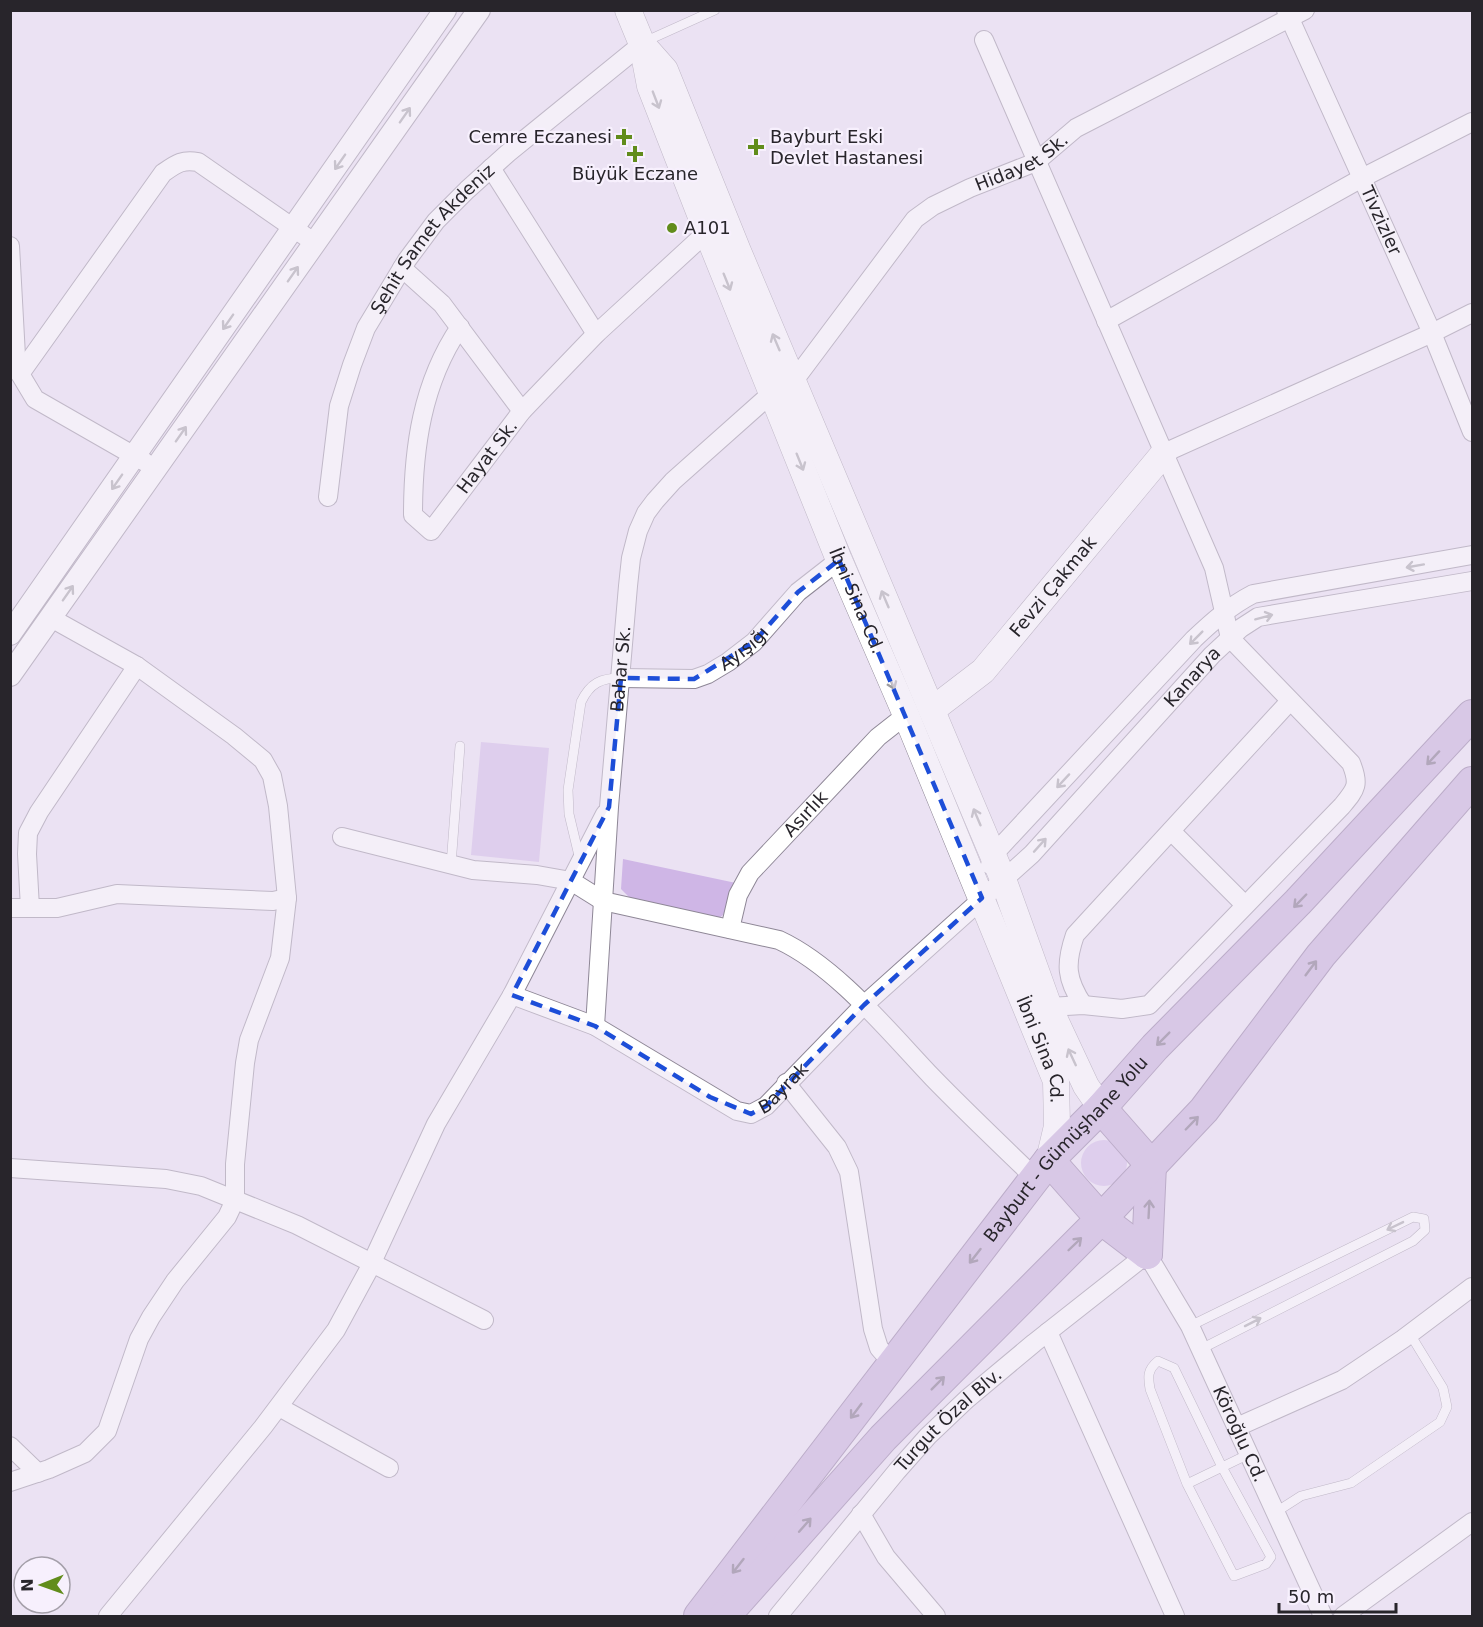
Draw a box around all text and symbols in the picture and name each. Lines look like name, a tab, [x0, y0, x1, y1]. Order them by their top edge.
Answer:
one-way arrow	[651, 90, 662, 109]
one-way arrow	[399, 107, 411, 124]
place label: Cemre Eczanesi	[468, 126, 612, 147]
place label: Bayburt Eski Devlet Hastanesi	[770, 126, 923, 168]
street label: Hidayet Sk.	[972, 129, 1072, 195]
marker: Cemre Eczanesi	[617, 130, 631, 144]
marker: Bayburt Eski Devlet Hastanesi	[747, 138, 765, 156]
marker: Büyük Eczane	[628, 147, 642, 161]
one-way arrow	[334, 153, 346, 169]
street label: Şehit Samet Akdeniz	[366, 160, 498, 317]
place label: Büyük Eczane	[572, 163, 698, 184]
street label: Tivzizler	[1356, 182, 1407, 259]
place label: A101	[684, 217, 731, 238]
marker: A101	[665, 221, 679, 235]
one-way arrow	[287, 267, 299, 283]
one-way arrow	[722, 272, 733, 290]
one-way arrow	[222, 313, 234, 329]
one-way arrow	[770, 333, 781, 352]
street label: Hayat Sk.	[452, 416, 521, 497]
one-way arrow	[175, 426, 187, 442]
one-way arrow	[796, 453, 807, 471]
one-way arrow	[111, 473, 123, 489]
street label: Fevzi Çakmak	[1005, 531, 1101, 641]
street label: İbni Sina Cd.	[825, 544, 889, 657]
one-way arrow	[1406, 560, 1425, 571]
one-way arrow	[62, 586, 74, 602]
one-way arrow	[879, 590, 890, 608]
one-way arrow	[1254, 611, 1273, 623]
street label: Ayışığı	[715, 622, 773, 675]
street label: Bahar Sk.	[606, 625, 635, 713]
one-way arrow	[1188, 631, 1203, 646]
street label: Kanarya	[1159, 642, 1224, 711]
one-way arrow	[886, 672, 898, 690]
one-way arrow	[1426, 750, 1440, 765]
one-way arrow	[1056, 773, 1070, 788]
street label: Asırlık	[779, 786, 832, 841]
one-way arrow	[971, 808, 982, 827]
one-way arrow	[1033, 838, 1047, 853]
one-way arrow	[1292, 893, 1307, 908]
one-way arrow	[1304, 961, 1317, 977]
street label: İbni Sina Cd.	[1012, 993, 1068, 1104]
one-way arrow	[1155, 1032, 1170, 1047]
one-way arrow	[1066, 1048, 1078, 1066]
street label: Bayburt - Gümüşhane Yolu	[979, 1052, 1152, 1246]
street label: Bayrak	[755, 1058, 813, 1118]
one-way arrow	[1184, 1115, 1199, 1130]
one-way arrow	[1144, 1200, 1155, 1220]
one-way arrow	[1387, 1221, 1405, 1233]
one-way arrow	[1068, 1237, 1083, 1251]
one-way arrow	[969, 1248, 982, 1264]
one-way arrow	[1244, 1316, 1262, 1327]
street label: Turgut Özal Blv.	[890, 1364, 1006, 1477]
one-way arrow	[931, 1375, 945, 1390]
street label: Köroğlu Cd.	[1209, 1383, 1271, 1485]
one-way arrow	[850, 1402, 863, 1418]
one-way arrow	[798, 1518, 812, 1533]
north arrow	[12, 1555, 72, 1615]
one-way arrow	[732, 1557, 745, 1573]
scale bar	[1279, 1576, 1396, 1614]
text: N	[18, 1578, 37, 1592]
text: 50 m	[1288, 1586, 1334, 1607]

